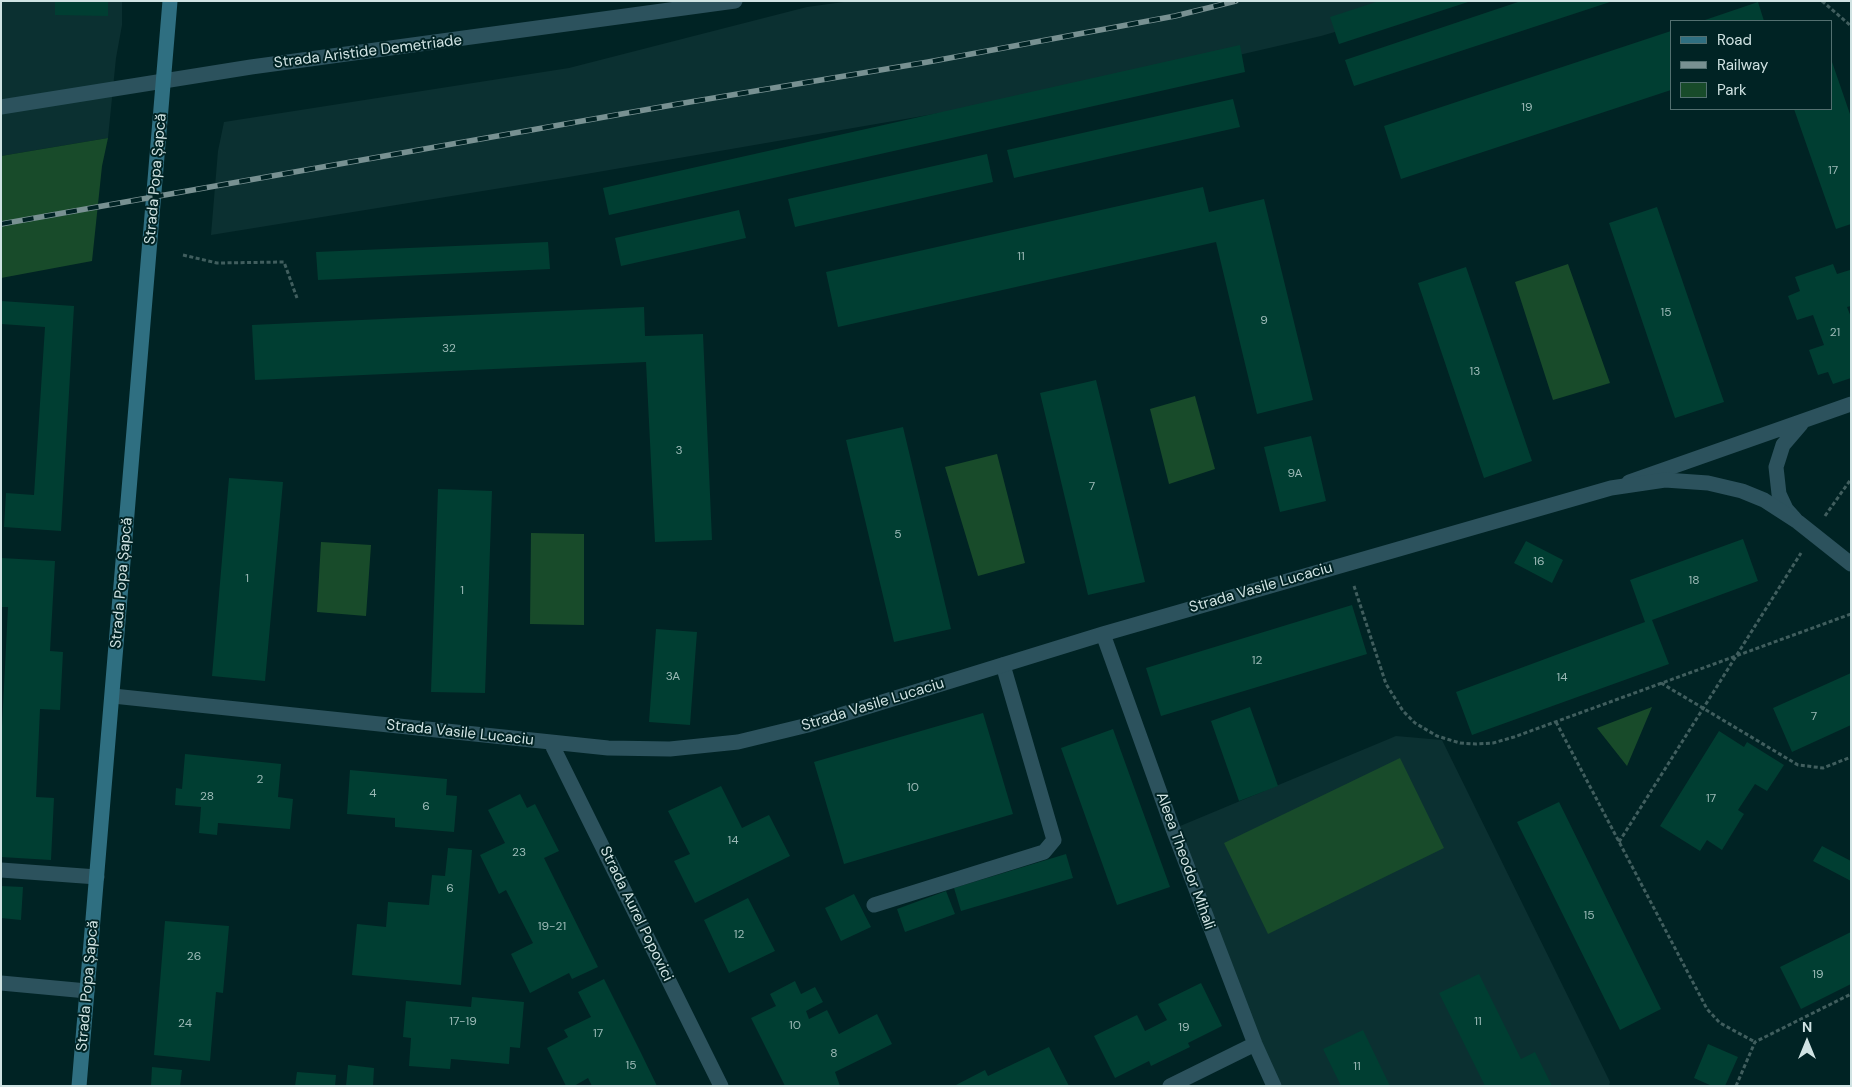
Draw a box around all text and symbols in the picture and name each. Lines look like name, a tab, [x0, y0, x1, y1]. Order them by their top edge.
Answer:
legend	[1670, 20, 1832, 110]
text: Road	[1717, 30, 1752, 50]
street label: Strada Aristide Demetriade	[273, 32, 463, 72]
text: Railway	[1717, 55, 1768, 75]
text: Park	[1717, 80, 1747, 100]
house number: 19	[1521, 101, 1533, 115]
street label: Strada Popa Șapcă	[141, 113, 171, 245]
house number: 17	[1828, 164, 1838, 178]
house number: 11	[1017, 250, 1025, 264]
house number: 15	[1660, 306, 1672, 320]
house number: 9	[1260, 314, 1268, 328]
house number: 21	[1830, 326, 1840, 340]
house number: 32	[442, 342, 456, 356]
house number: 13	[1470, 365, 1480, 379]
house number: 3	[675, 444, 683, 458]
house number: 9A	[1288, 467, 1302, 481]
house number: 7	[1089, 480, 1095, 494]
street label: Strada Popa Șapcă	[107, 517, 137, 649]
house number: 5	[894, 528, 902, 542]
house number: 16	[1533, 555, 1545, 569]
street label: Strada Vasile Lucaciu	[1187, 559, 1335, 617]
house number: 1	[245, 572, 249, 586]
house number: 18	[1688, 574, 1700, 588]
house number: 1	[460, 584, 464, 598]
house number: 12	[1252, 654, 1262, 668]
house number: 3A	[666, 670, 680, 684]
house number: 14	[1556, 671, 1568, 685]
street label: Strada Vasile Lucaciu	[800, 675, 946, 735]
house number: 7	[1811, 710, 1817, 724]
street label: Strada Vasile Lucaciu	[385, 716, 535, 750]
house number: 2	[257, 773, 263, 787]
house number: 10	[907, 781, 919, 795]
house number: 4	[369, 787, 377, 801]
house number: 28	[200, 790, 214, 804]
street label: Aleea Theodor Mihali	[1152, 790, 1218, 932]
house number: 17	[1706, 792, 1716, 806]
house number: 6	[422, 800, 430, 814]
house number: 14	[727, 834, 739, 848]
street label: Strada Aurel Popovici	[595, 843, 677, 985]
house number: 23	[512, 846, 526, 860]
house number: 6	[446, 882, 454, 896]
house number: 15	[1583, 909, 1595, 923]
street label: Strada Popa Șapcă	[73, 920, 103, 1052]
house number: 19-21	[538, 920, 566, 934]
house number: 12	[734, 928, 744, 942]
house number: 26	[187, 950, 201, 964]
house number: 19	[1812, 968, 1824, 982]
house number: 17-19	[449, 1015, 477, 1029]
house number: 11	[1474, 1015, 1482, 1029]
house number: 24	[178, 1017, 192, 1031]
north arrow	[1782, 1017, 1832, 1067]
text: N	[1802, 1018, 1812, 1036]
house number: 10	[789, 1019, 801, 1033]
house number: 19	[1178, 1021, 1190, 1035]
house number: 17	[593, 1027, 603, 1041]
house number: 8	[830, 1047, 838, 1061]
house number: 15	[625, 1059, 637, 1073]
house number: 11	[1353, 1060, 1361, 1074]

